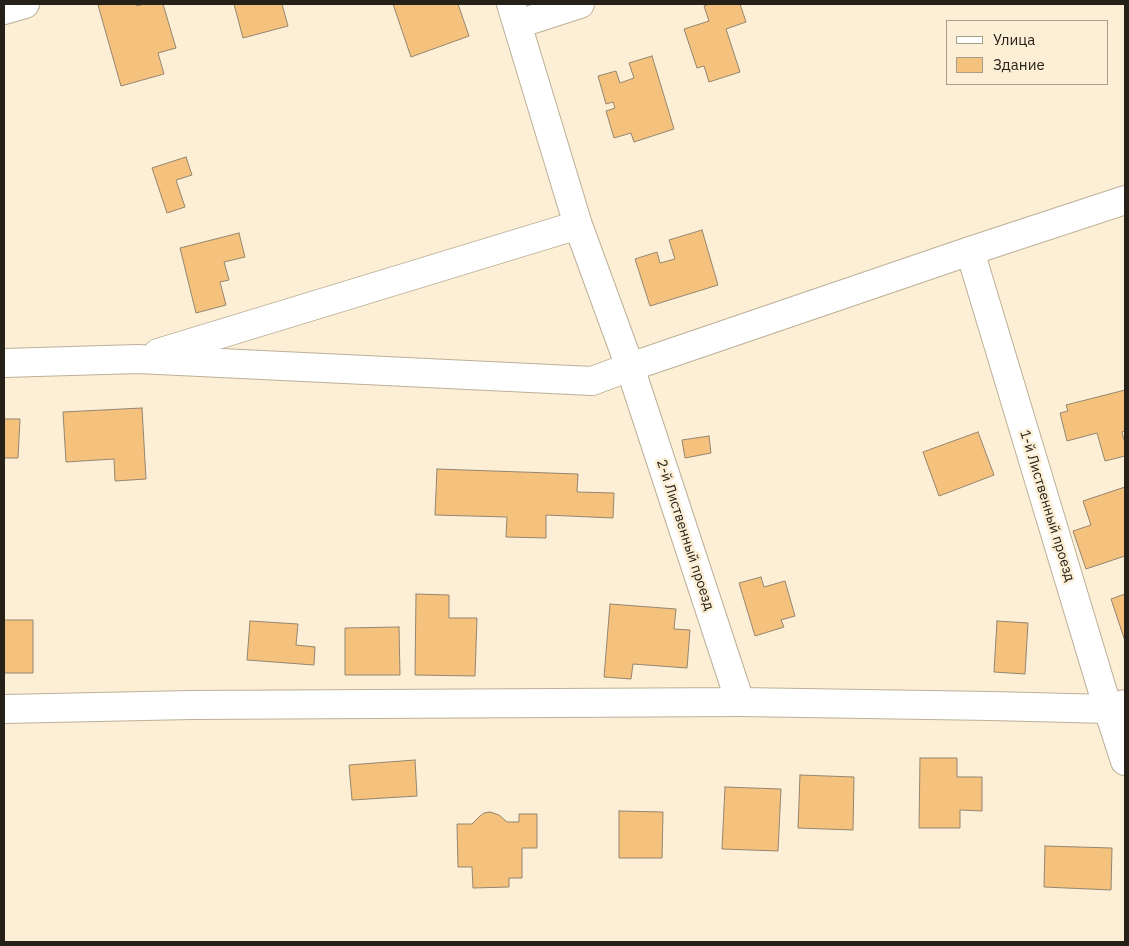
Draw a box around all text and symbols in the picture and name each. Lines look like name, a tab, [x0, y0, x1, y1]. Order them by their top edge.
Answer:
legend	[946, 20, 1109, 85]
text: Улица	[993, 30, 1035, 49]
text: Здание	[993, 55, 1045, 74]
street label: 1-й Лиственный проезд	[1016, 428, 1078, 584]
street label: 2-й Лиственный проезд	[653, 457, 717, 613]

